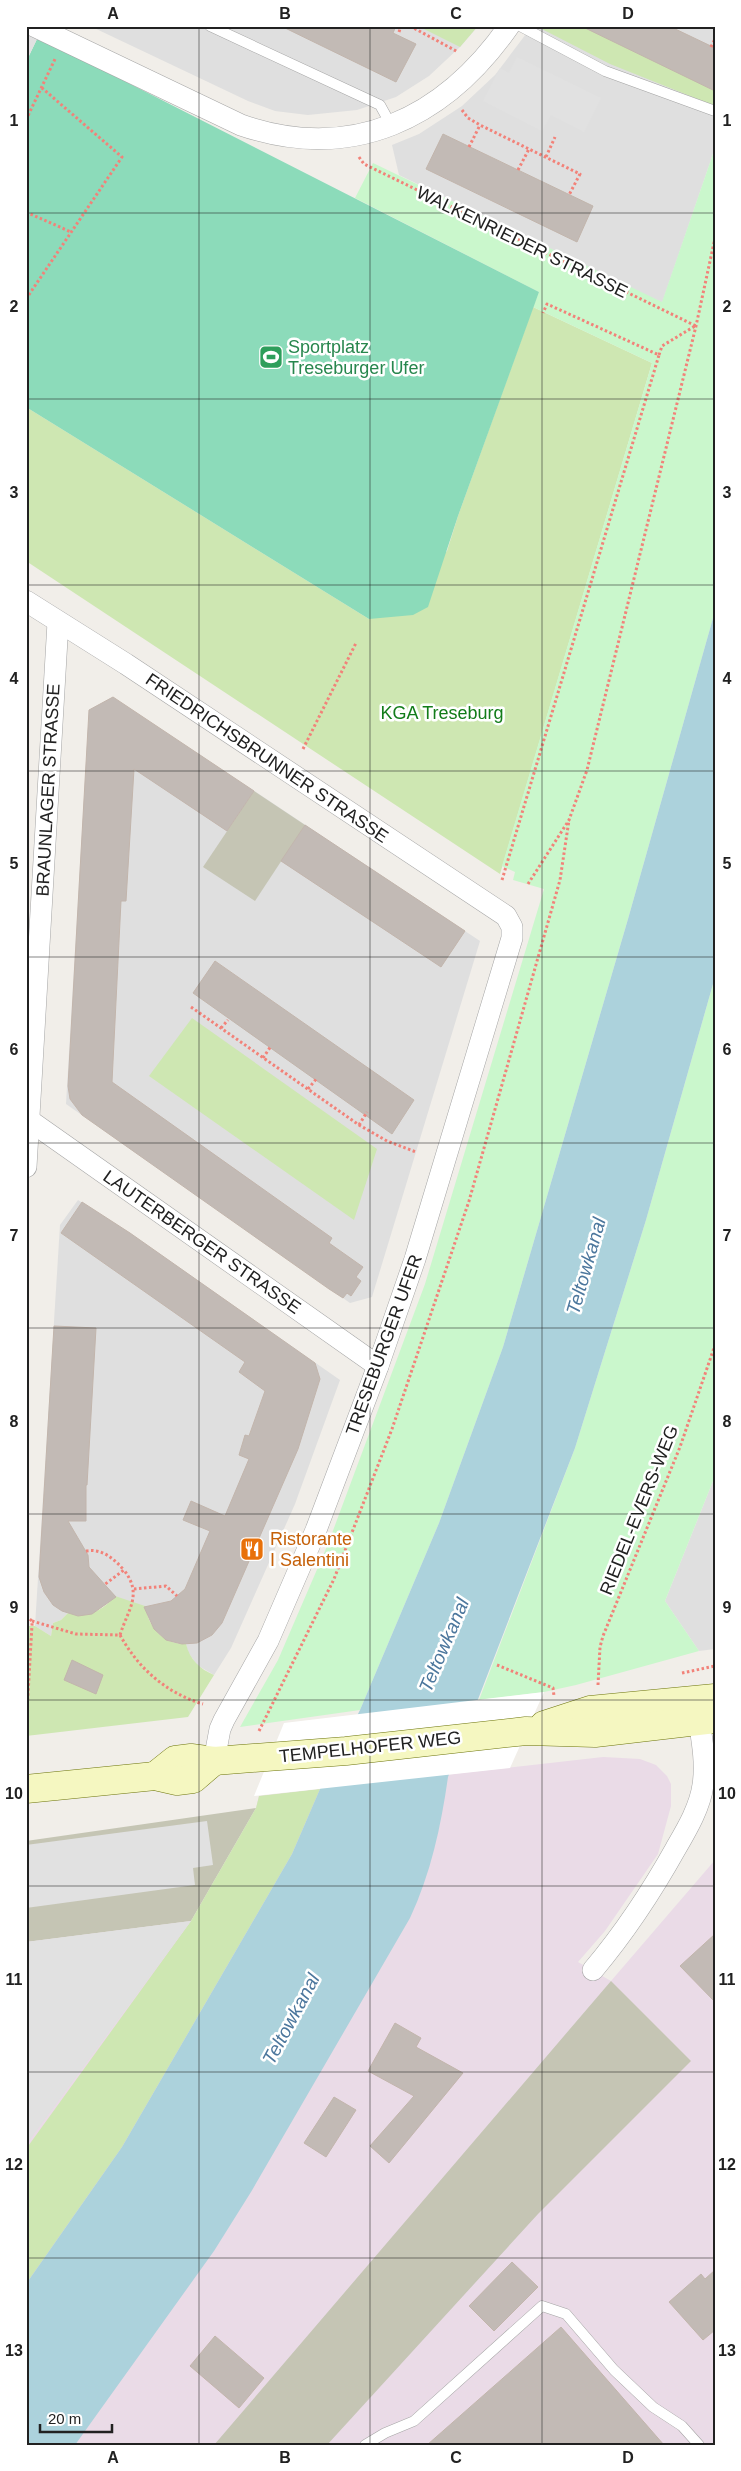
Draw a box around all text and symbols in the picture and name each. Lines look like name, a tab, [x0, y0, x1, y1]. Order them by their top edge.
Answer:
text: A	[107, 5, 119, 22]
text: B	[279, 5, 291, 22]
text: C	[450, 5, 462, 22]
text: D	[622, 5, 634, 22]
text: 1	[10, 112, 19, 129]
text: 1	[723, 112, 732, 129]
street label: WALKENRIEDER STRASSE	[413, 182, 631, 302]
text: 2	[10, 298, 19, 315]
text: 2	[723, 298, 732, 315]
place label: Sportplatz Treseburger Ufer	[288, 337, 424, 378]
sports icon: Sportplatz Treseburger Ufer	[258, 344, 284, 370]
text: 3	[10, 484, 19, 501]
text: 3	[723, 484, 732, 501]
street label: FRIEDRICHSBRUNNER STRASSE	[142, 669, 392, 847]
text: 4	[10, 670, 19, 687]
text: 4	[723, 670, 732, 687]
street label: BRAUNLAGER STRASSE	[32, 683, 64, 897]
park label: KGA Treseburg	[380, 703, 504, 723]
text: 5	[10, 855, 19, 872]
text: 5	[723, 855, 732, 872]
text: 6	[10, 1041, 19, 1058]
text: 6	[723, 1041, 732, 1058]
street label: LAUTERBERGER STRASSE	[100, 1166, 304, 1318]
water label: Teltowkanal	[562, 1214, 610, 1317]
text: 7	[10, 1227, 19, 1244]
text: 7	[723, 1227, 732, 1244]
street label: TRESEBURGER UFER	[342, 1252, 426, 1438]
text: 8	[10, 1413, 19, 1430]
text: 8	[723, 1413, 732, 1430]
street label: RIEDEL-EVERS-WEG	[596, 1422, 682, 1598]
place label: Ristorante I Salentini	[270, 1529, 352, 1570]
restaurant icon: Ristorante I Salentini	[239, 1536, 265, 1562]
water label: Teltowkanal	[415, 1594, 473, 1695]
text: 9	[10, 1599, 19, 1616]
text: 9	[723, 1599, 732, 1616]
street label: TEMPELHOFER WEG	[278, 1727, 462, 1767]
text: 10	[5, 1785, 23, 1802]
text: 10	[718, 1785, 736, 1802]
water label: Teltowkanal	[258, 1969, 324, 2068]
text: 11	[6, 1971, 23, 1988]
text: 11	[719, 1971, 736, 1988]
text: 12	[5, 2156, 23, 2173]
text: 12	[718, 2156, 736, 2173]
text: 13	[5, 2342, 23, 2359]
text: 13	[718, 2342, 736, 2359]
scale bar	[40, 2401, 112, 2433]
text: 20 m	[48, 2410, 81, 2427]
text: A	[107, 2449, 119, 2466]
text: B	[279, 2449, 291, 2466]
text: C	[450, 2449, 462, 2466]
text: D	[622, 2449, 634, 2466]

